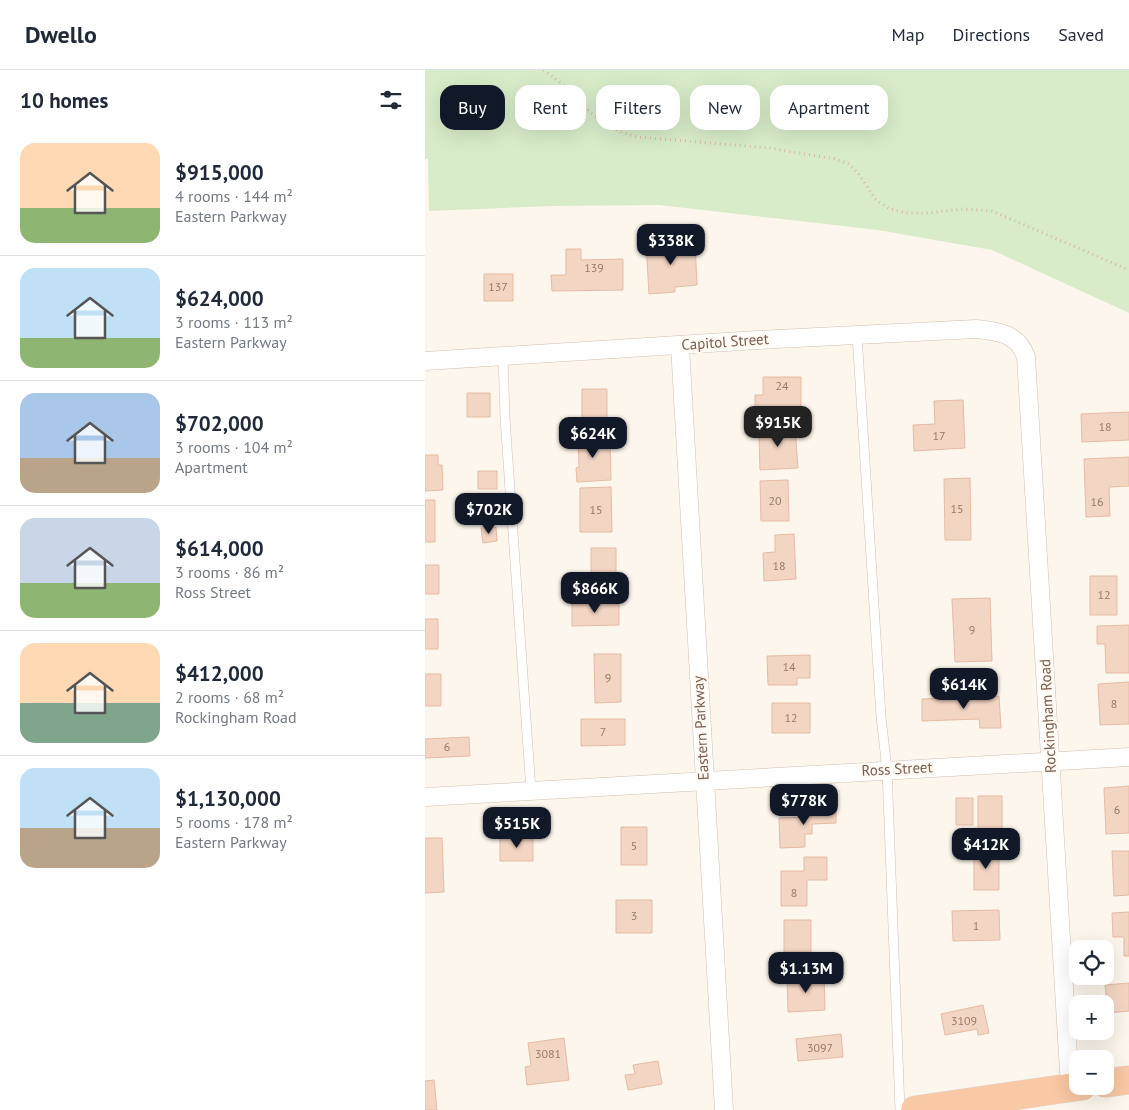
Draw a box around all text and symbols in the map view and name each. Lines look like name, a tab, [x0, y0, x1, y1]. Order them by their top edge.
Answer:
text: Dwello	[25, 19, 97, 50]
text: Map	[892, 23, 924, 46]
text: Directions	[952, 23, 1030, 46]
text: Saved	[1058, 23, 1104, 46]
chip: Buy	[440, 85, 505, 130]
chip: Rent	[515, 85, 586, 130]
chip: Filters	[596, 85, 680, 130]
chip: New	[690, 85, 760, 130]
chip: Apartment	[770, 85, 888, 130]
icon: filters	[377, 86, 405, 114]
text: 10 homes	[20, 87, 108, 114]
text: $915,000	[175, 159, 264, 186]
icon: home	[60, 163, 120, 223]
text: 4 rooms · 144 m²	[175, 186, 293, 206]
text: Eastern Parkway	[175, 206, 287, 226]
pin: $338K	[636, 224, 706, 266]
text: $338K	[648, 230, 694, 250]
house number: 139	[584, 260, 604, 275]
house number: 137	[488, 279, 508, 294]
text: $624,000	[175, 285, 264, 312]
icon: home	[60, 288, 120, 348]
text: 3 rooms · 113 m²	[175, 312, 293, 332]
street label: Capitol Street	[681, 329, 769, 354]
text: Eastern Parkway	[175, 332, 287, 352]
house number: 24	[775, 378, 789, 393]
pin: $915K	[743, 406, 813, 448]
text: $702,000	[175, 410, 264, 437]
text: $915K	[755, 412, 801, 432]
icon: home	[60, 413, 120, 473]
pin: $624K	[558, 416, 628, 459]
house number: 18	[1098, 419, 1112, 434]
text: $624K	[570, 423, 616, 443]
house number: 17	[932, 428, 946, 443]
text: 3 rooms · 104 m²	[175, 437, 293, 457]
text: Apartment	[175, 457, 248, 477]
pin: $702K	[454, 492, 524, 535]
house number: 20	[768, 493, 782, 508]
house number: 16	[1090, 494, 1104, 509]
text: $702K	[466, 499, 512, 519]
house number: 15	[950, 501, 964, 516]
house number: 15	[589, 502, 603, 517]
text: $614,000	[175, 535, 264, 562]
icon: home	[60, 538, 120, 598]
house number: 18	[772, 558, 786, 573]
text: 3 rooms · 86 m²	[175, 562, 284, 582]
pin: $866K	[560, 572, 630, 614]
text: $866K	[572, 578, 618, 598]
text: Ross Street	[175, 582, 251, 602]
house number: 12	[1097, 587, 1111, 602]
house number: 9	[969, 622, 975, 637]
house number: 14	[782, 659, 796, 674]
street label: Rockingham Road	[1035, 659, 1060, 773]
text: $412,000	[175, 660, 264, 687]
icon: home	[60, 663, 120, 723]
pin: $614K	[929, 668, 999, 710]
house number: 9	[605, 670, 611, 685]
text: $614K	[941, 674, 987, 694]
street label: Eastern Parkway	[688, 675, 713, 781]
text: 2 rooms · 68 m²	[175, 687, 284, 707]
house number: 8	[1111, 696, 1117, 711]
text: Rockingham Road	[175, 707, 297, 727]
house number: 12	[784, 710, 798, 725]
house number: 7	[600, 724, 606, 739]
house number: 6	[444, 739, 450, 754]
street label: Ross Street	[861, 757, 933, 780]
pin: $778K	[769, 784, 839, 826]
text: $1,130,000	[175, 785, 281, 812]
icon: home	[60, 788, 120, 848]
text: $778K	[781, 790, 827, 810]
house number: 6	[1114, 802, 1120, 817]
pin: $515K	[482, 806, 552, 849]
text: 5 rooms · 178 m²	[175, 812, 293, 832]
text: $515K	[494, 813, 540, 833]
pin: $412K	[951, 828, 1021, 870]
text: Eastern Parkway	[175, 832, 287, 852]
text: $412K	[963, 834, 1009, 854]
house number: 5	[631, 838, 637, 853]
house number: 8	[791, 885, 797, 900]
house number: 3	[631, 908, 637, 923]
house number: 1	[973, 918, 979, 933]
map controls	[1069, 940, 1114, 1095]
button: locate	[1069, 940, 1114, 985]
pin: $1.13M	[765, 952, 847, 994]
text: $1.13M	[779, 958, 833, 978]
button: +	[1069, 995, 1114, 1040]
house number: 3109	[951, 1013, 977, 1028]
house number: 3097	[807, 1040, 833, 1055]
house number: 3081	[535, 1046, 561, 1061]
button: −	[1069, 1050, 1114, 1095]

